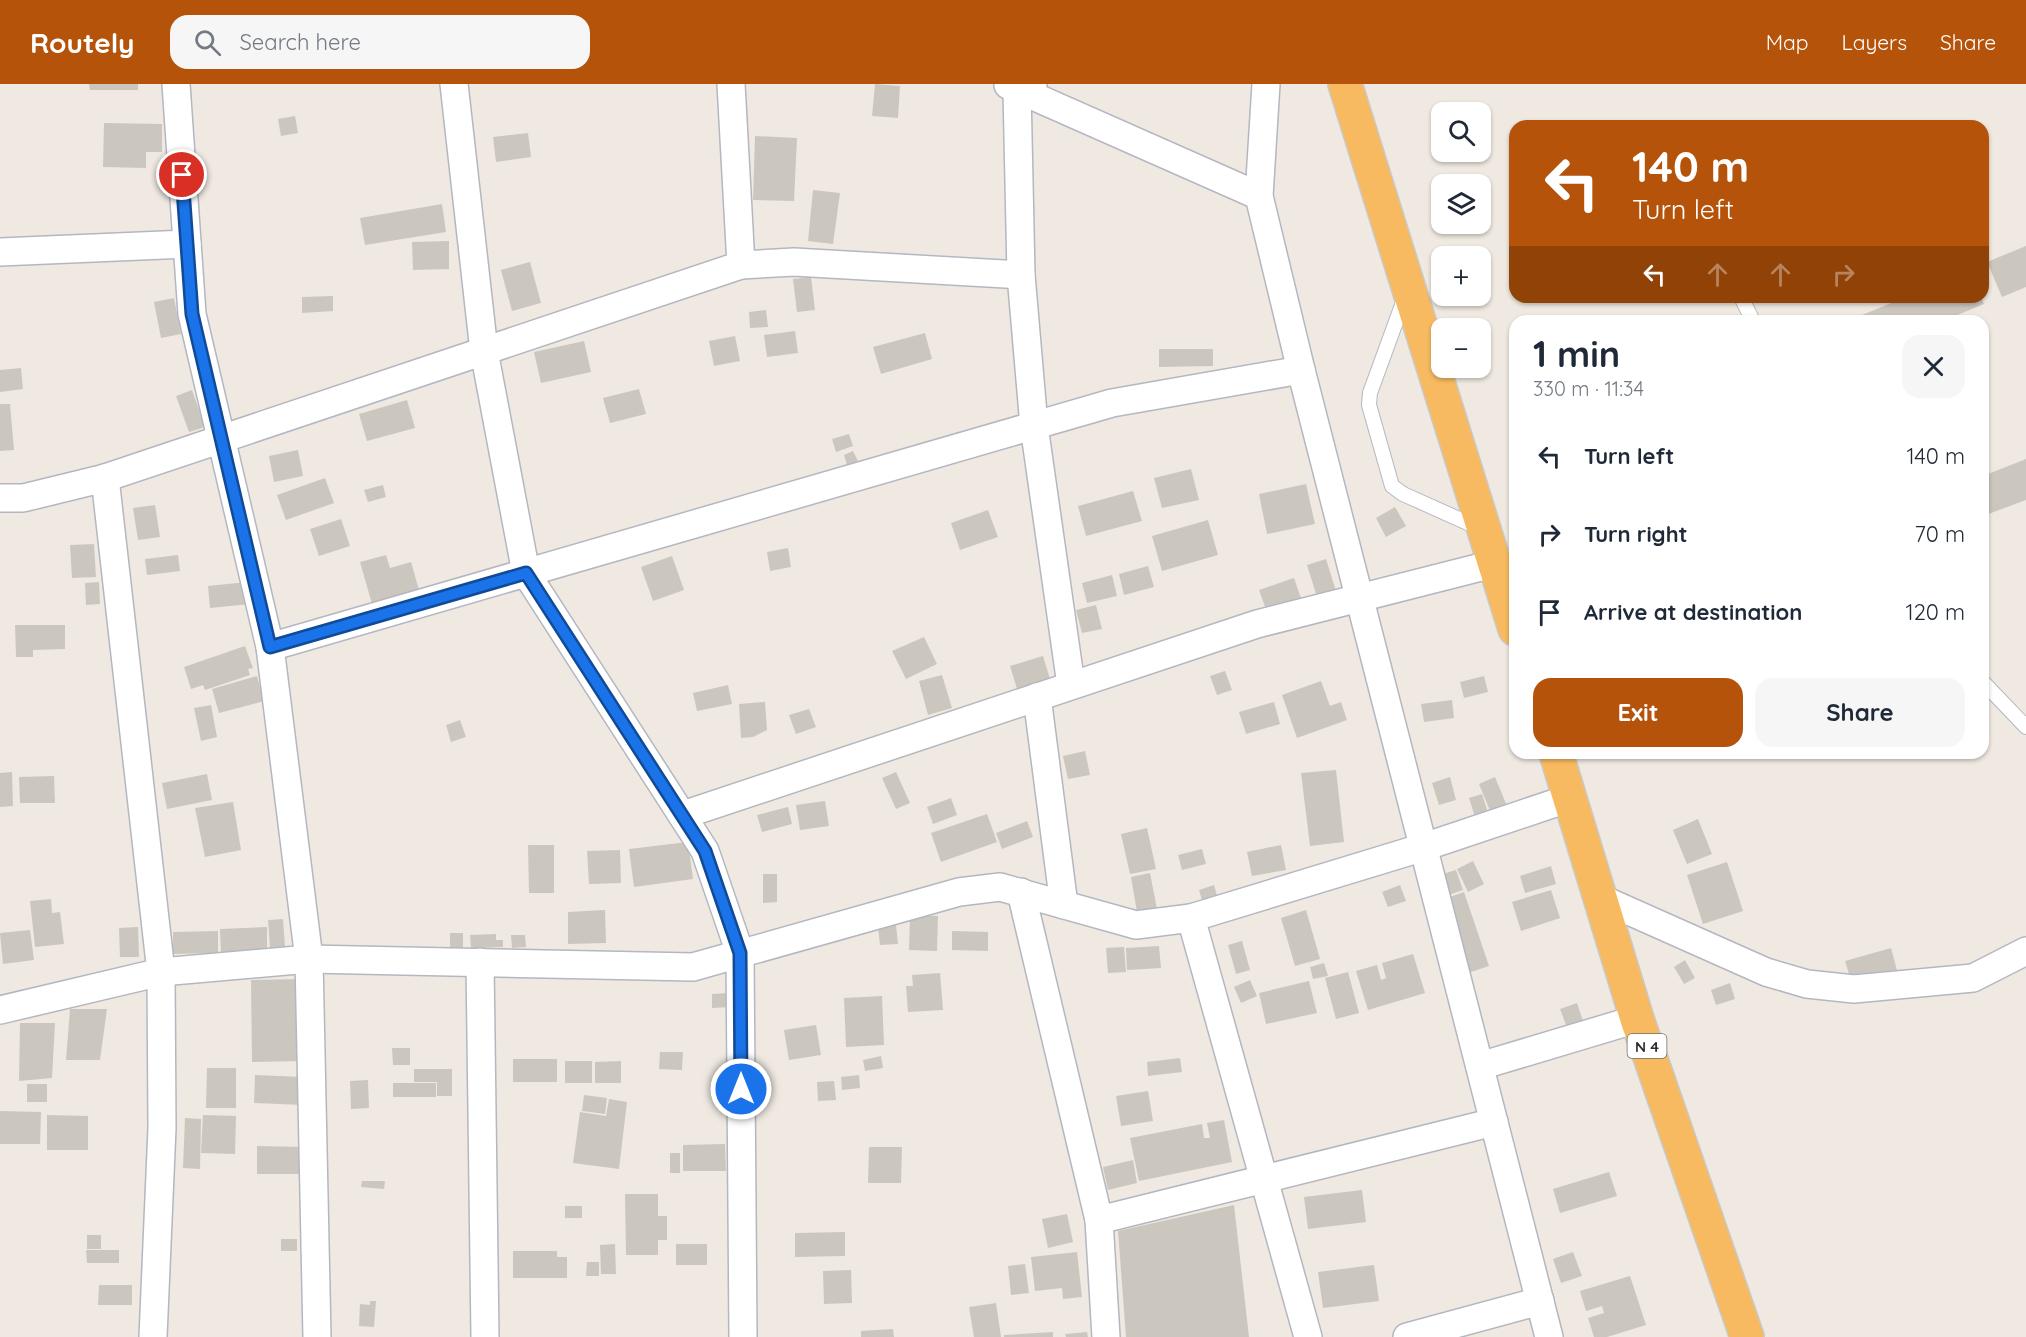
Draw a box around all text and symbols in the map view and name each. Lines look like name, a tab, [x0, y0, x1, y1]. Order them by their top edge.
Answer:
search box	[170, 15, 590, 69]
text: Routely	[30, 25, 134, 60]
icon: search	[191, 26, 224, 59]
text: Search here	[239, 28, 361, 56]
text: Map	[1766, 29, 1809, 55]
text: Layers	[1842, 29, 1907, 55]
text: Share	[1940, 29, 1996, 55]
map controls	[1431, 102, 1491, 378]
button: search	[1431, 102, 1491, 162]
text: 140 m	[1632, 140, 1749, 193]
icon: left	[1533, 144, 1611, 222]
pin	[156, 149, 207, 200]
icon: arrive	[165, 158, 198, 191]
button: layers	[1431, 174, 1491, 234]
text: Turn left	[1632, 192, 1734, 226]
button: +	[1431, 246, 1491, 306]
icon: left	[1638, 258, 1671, 291]
icon: ahead	[1701, 258, 1734, 291]
icon: ahead	[1764, 258, 1797, 291]
icon: right	[1827, 258, 1860, 291]
button: −	[1431, 318, 1491, 378]
text: 1 min	[1533, 331, 1620, 376]
button: close	[1902, 335, 1965, 398]
text: 330 m · 11:34	[1533, 376, 1644, 401]
icon: left	[1533, 440, 1566, 473]
text: Turn left	[1584, 442, 1674, 470]
text: 140 m	[1906, 442, 1965, 470]
icon: right	[1533, 518, 1566, 551]
text: Turn right	[1584, 520, 1688, 548]
text: 70 m	[1915, 520, 1965, 548]
icon: arrive	[1533, 596, 1566, 629]
text: Arrive at destination	[1584, 598, 1802, 626]
text: 120 m	[1906, 598, 1965, 626]
button: Exit	[1533, 678, 1743, 747]
button: Share	[1755, 678, 1965, 747]
road number: N 4	[1628, 1034, 1666, 1058]
position arrow	[709, 1057, 773, 1121]

